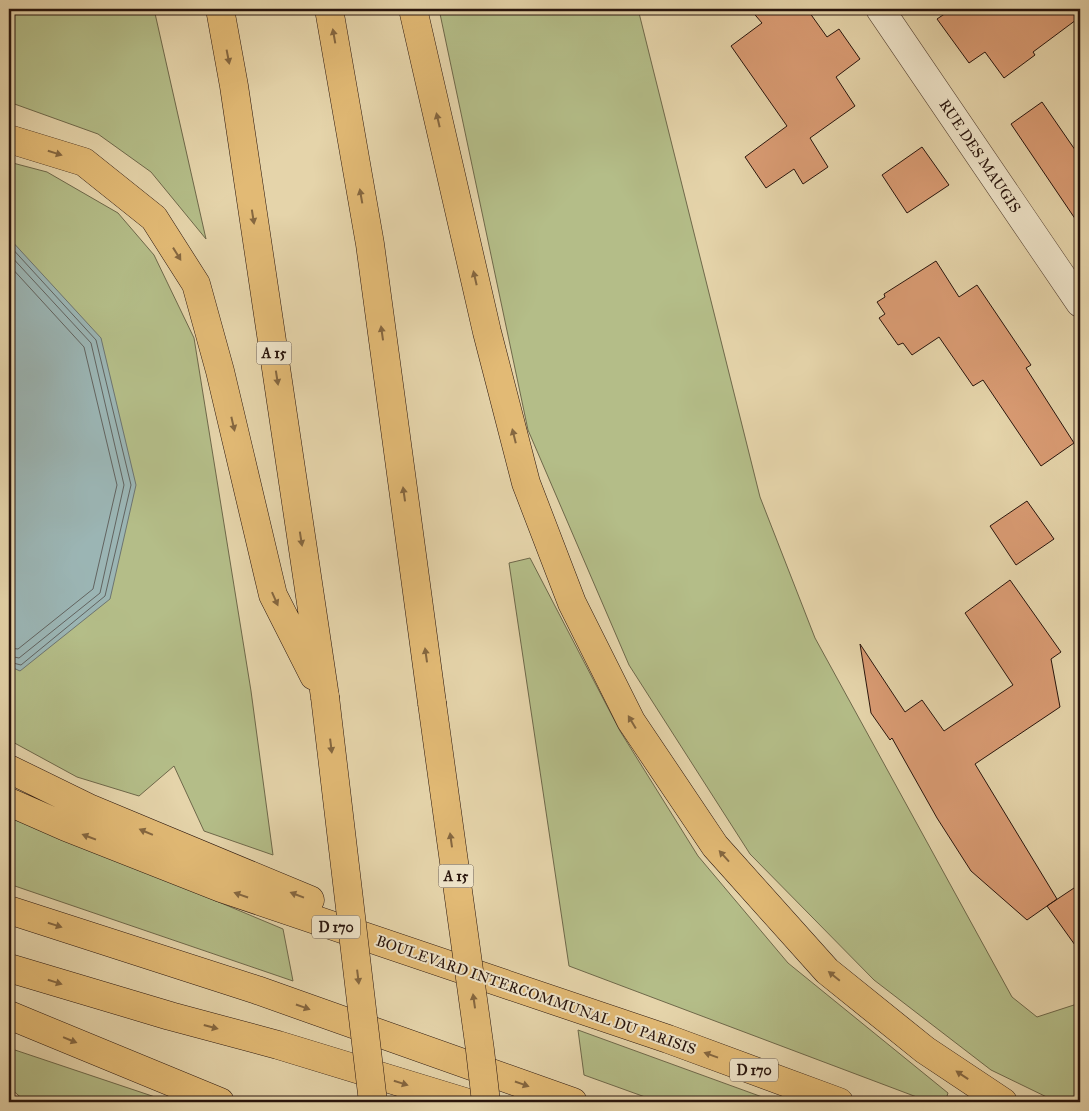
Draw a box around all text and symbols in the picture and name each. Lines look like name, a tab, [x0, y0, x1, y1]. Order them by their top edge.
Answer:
one-way arrow	[330, 28, 338, 44]
one-way arrow	[225, 49, 233, 65]
street label: RUE DES MAUGIS	[935, 96, 1025, 216]
one-way arrow	[434, 111, 442, 127]
one-way arrow	[48, 150, 63, 158]
one-way arrow	[357, 188, 365, 204]
one-way arrow	[250, 210, 258, 226]
one-way arrow	[172, 247, 182, 261]
one-way arrow	[471, 271, 479, 286]
one-way arrow	[378, 325, 386, 341]
road number: A 15	[256, 342, 292, 364]
one-way arrow	[274, 370, 282, 386]
one-way arrow	[229, 416, 237, 431]
one-way arrow	[509, 428, 517, 443]
one-way arrow	[400, 486, 408, 502]
one-way arrow	[298, 531, 306, 547]
one-way arrow	[271, 591, 280, 606]
one-way arrow	[422, 647, 430, 663]
one-way arrow	[628, 716, 637, 729]
one-way arrow	[327, 738, 335, 754]
one-way arrow	[139, 828, 154, 836]
one-way arrow	[82, 832, 96, 840]
one-way arrow	[447, 832, 455, 848]
one-way arrow	[718, 851, 730, 863]
road number: A 15	[438, 864, 474, 888]
one-way arrow	[289, 890, 304, 898]
one-way arrow	[233, 891, 248, 898]
road number: D 170	[312, 916, 360, 939]
one-way arrow	[48, 921, 63, 929]
street label: BOULEVARD INTERCOMMUNAL DU PARISIS	[374, 932, 698, 1058]
one-way arrow	[354, 969, 362, 985]
one-way arrow	[828, 970, 841, 981]
one-way arrow	[48, 978, 63, 986]
one-way arrow	[469, 993, 477, 1009]
one-way arrow	[296, 1003, 311, 1011]
one-way arrow	[204, 1023, 219, 1031]
one-way arrow	[63, 1037, 77, 1045]
one-way arrow	[703, 1051, 718, 1059]
road number: D 170	[730, 1058, 778, 1082]
one-way arrow	[956, 1070, 969, 1080]
one-way arrow	[394, 1079, 409, 1087]
one-way arrow	[515, 1080, 530, 1088]

